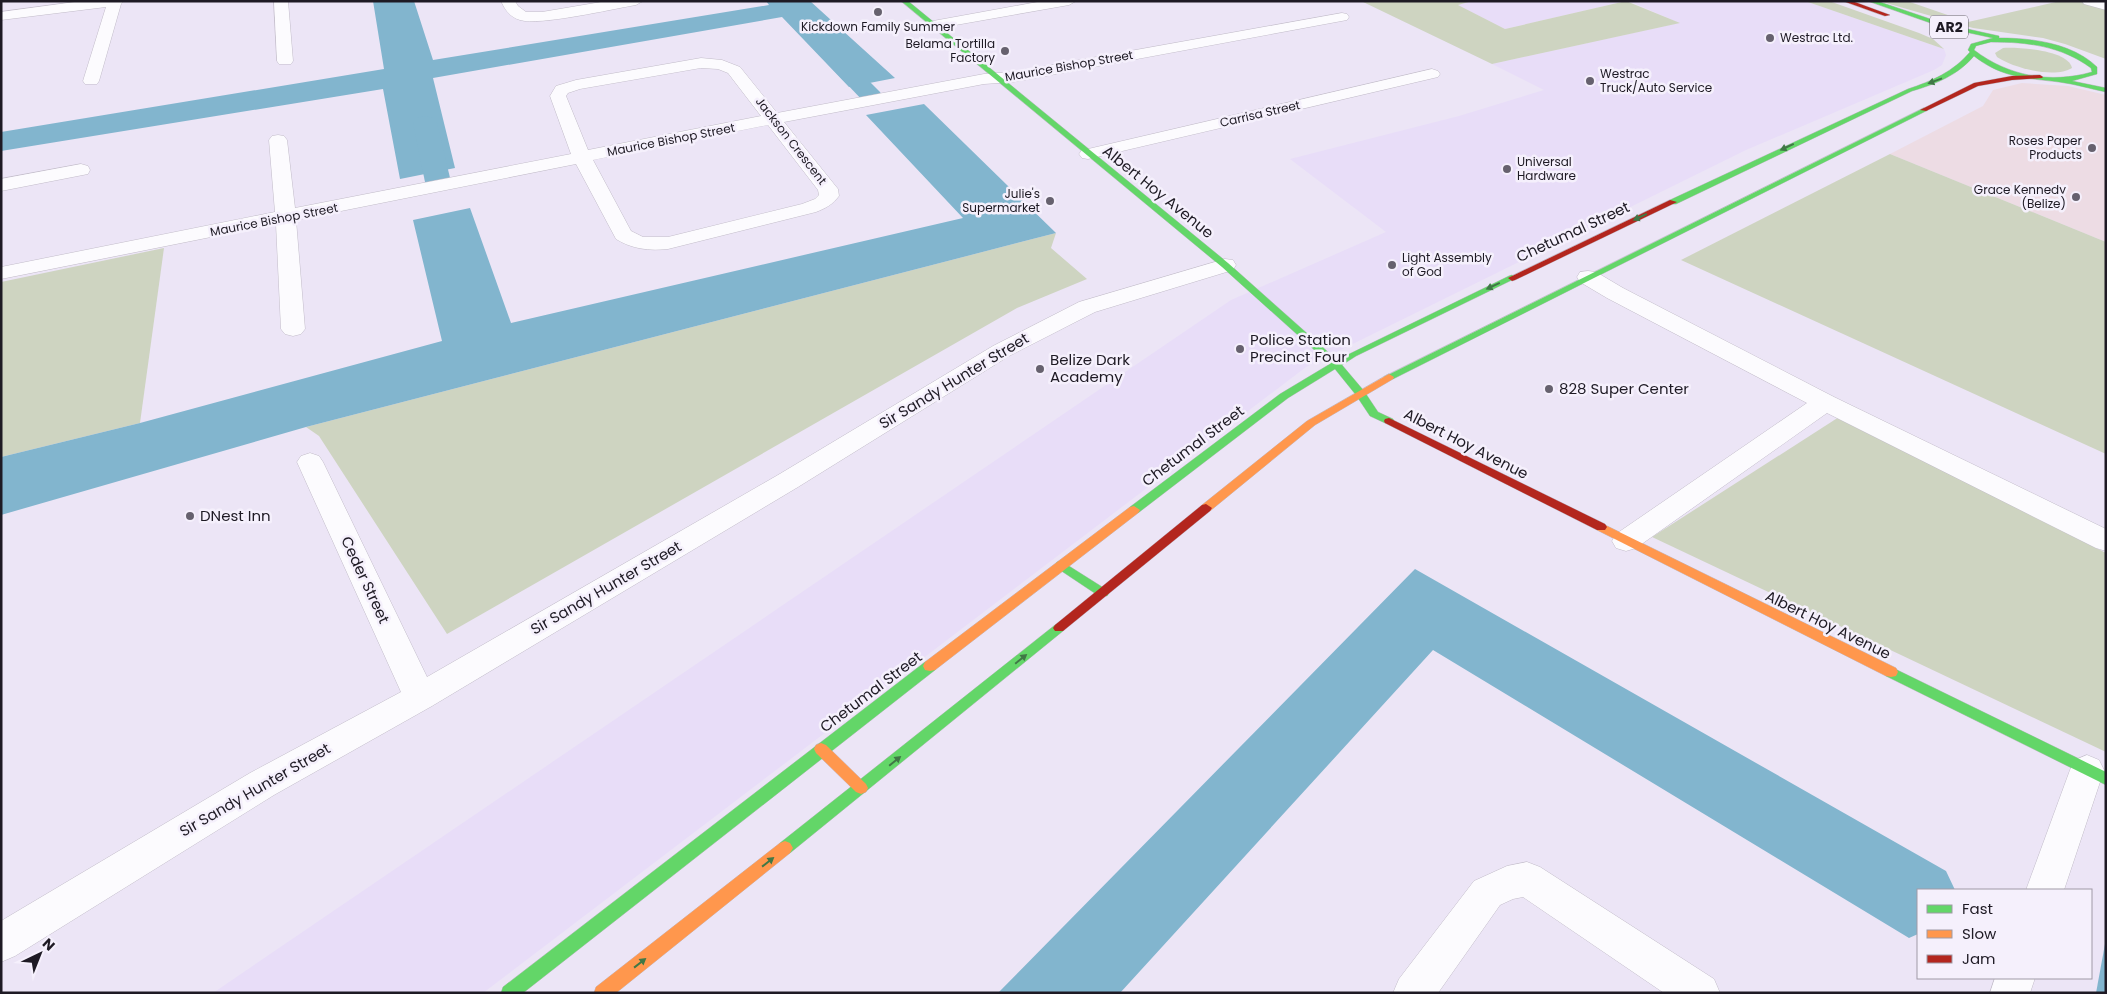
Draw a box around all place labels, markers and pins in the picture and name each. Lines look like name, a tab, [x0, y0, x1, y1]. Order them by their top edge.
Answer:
marker: Kickdown Family Summer	[872, 6, 884, 18]
place label: Kickdown Family Summer	[801, 18, 955, 35]
place label: Westrac Ltd.	[1780, 29, 1853, 46]
marker: Westrac Ltd.	[1764, 32, 1776, 44]
place label: Belama Tortilla Factory	[905, 35, 995, 66]
marker: Belama Tortilla Factory	[999, 45, 1011, 57]
place label: Westrac Truck/Auto Service	[1600, 65, 1712, 96]
marker: Westrac Truck/Auto Service	[1584, 75, 1596, 87]
place label: Roses Paper Products	[2009, 132, 2083, 163]
marker: Roses Paper Products	[2086, 142, 2098, 154]
place label: Universal Hardware	[1517, 153, 1576, 184]
marker: Universal Hardware	[1501, 163, 1513, 175]
place label: Grace Kennedy (Belize)	[1974, 181, 2066, 212]
place label: Julie's Supermarket	[962, 185, 1040, 216]
marker: Grace Kennedy (Belize)	[2070, 191, 2082, 203]
marker: Julie's Supermarket	[1044, 195, 1056, 207]
place label: Light Assembly of God	[1402, 249, 1492, 280]
marker: Light Assembly of God	[1386, 259, 1398, 271]
place label: Police Station Precinct Four	[1250, 329, 1351, 367]
marker: Police Station Precinct Four	[1234, 343, 1246, 355]
place label: Belize Dark Academy	[1050, 349, 1130, 387]
marker: Belize Dark Academy	[1034, 363, 1046, 375]
place label: 828 Super Center	[1559, 378, 1689, 399]
marker: 828 Super Center	[1543, 383, 1555, 395]
place label: DNest Inn	[200, 505, 271, 526]
marker: DNest Inn	[184, 510, 196, 522]

